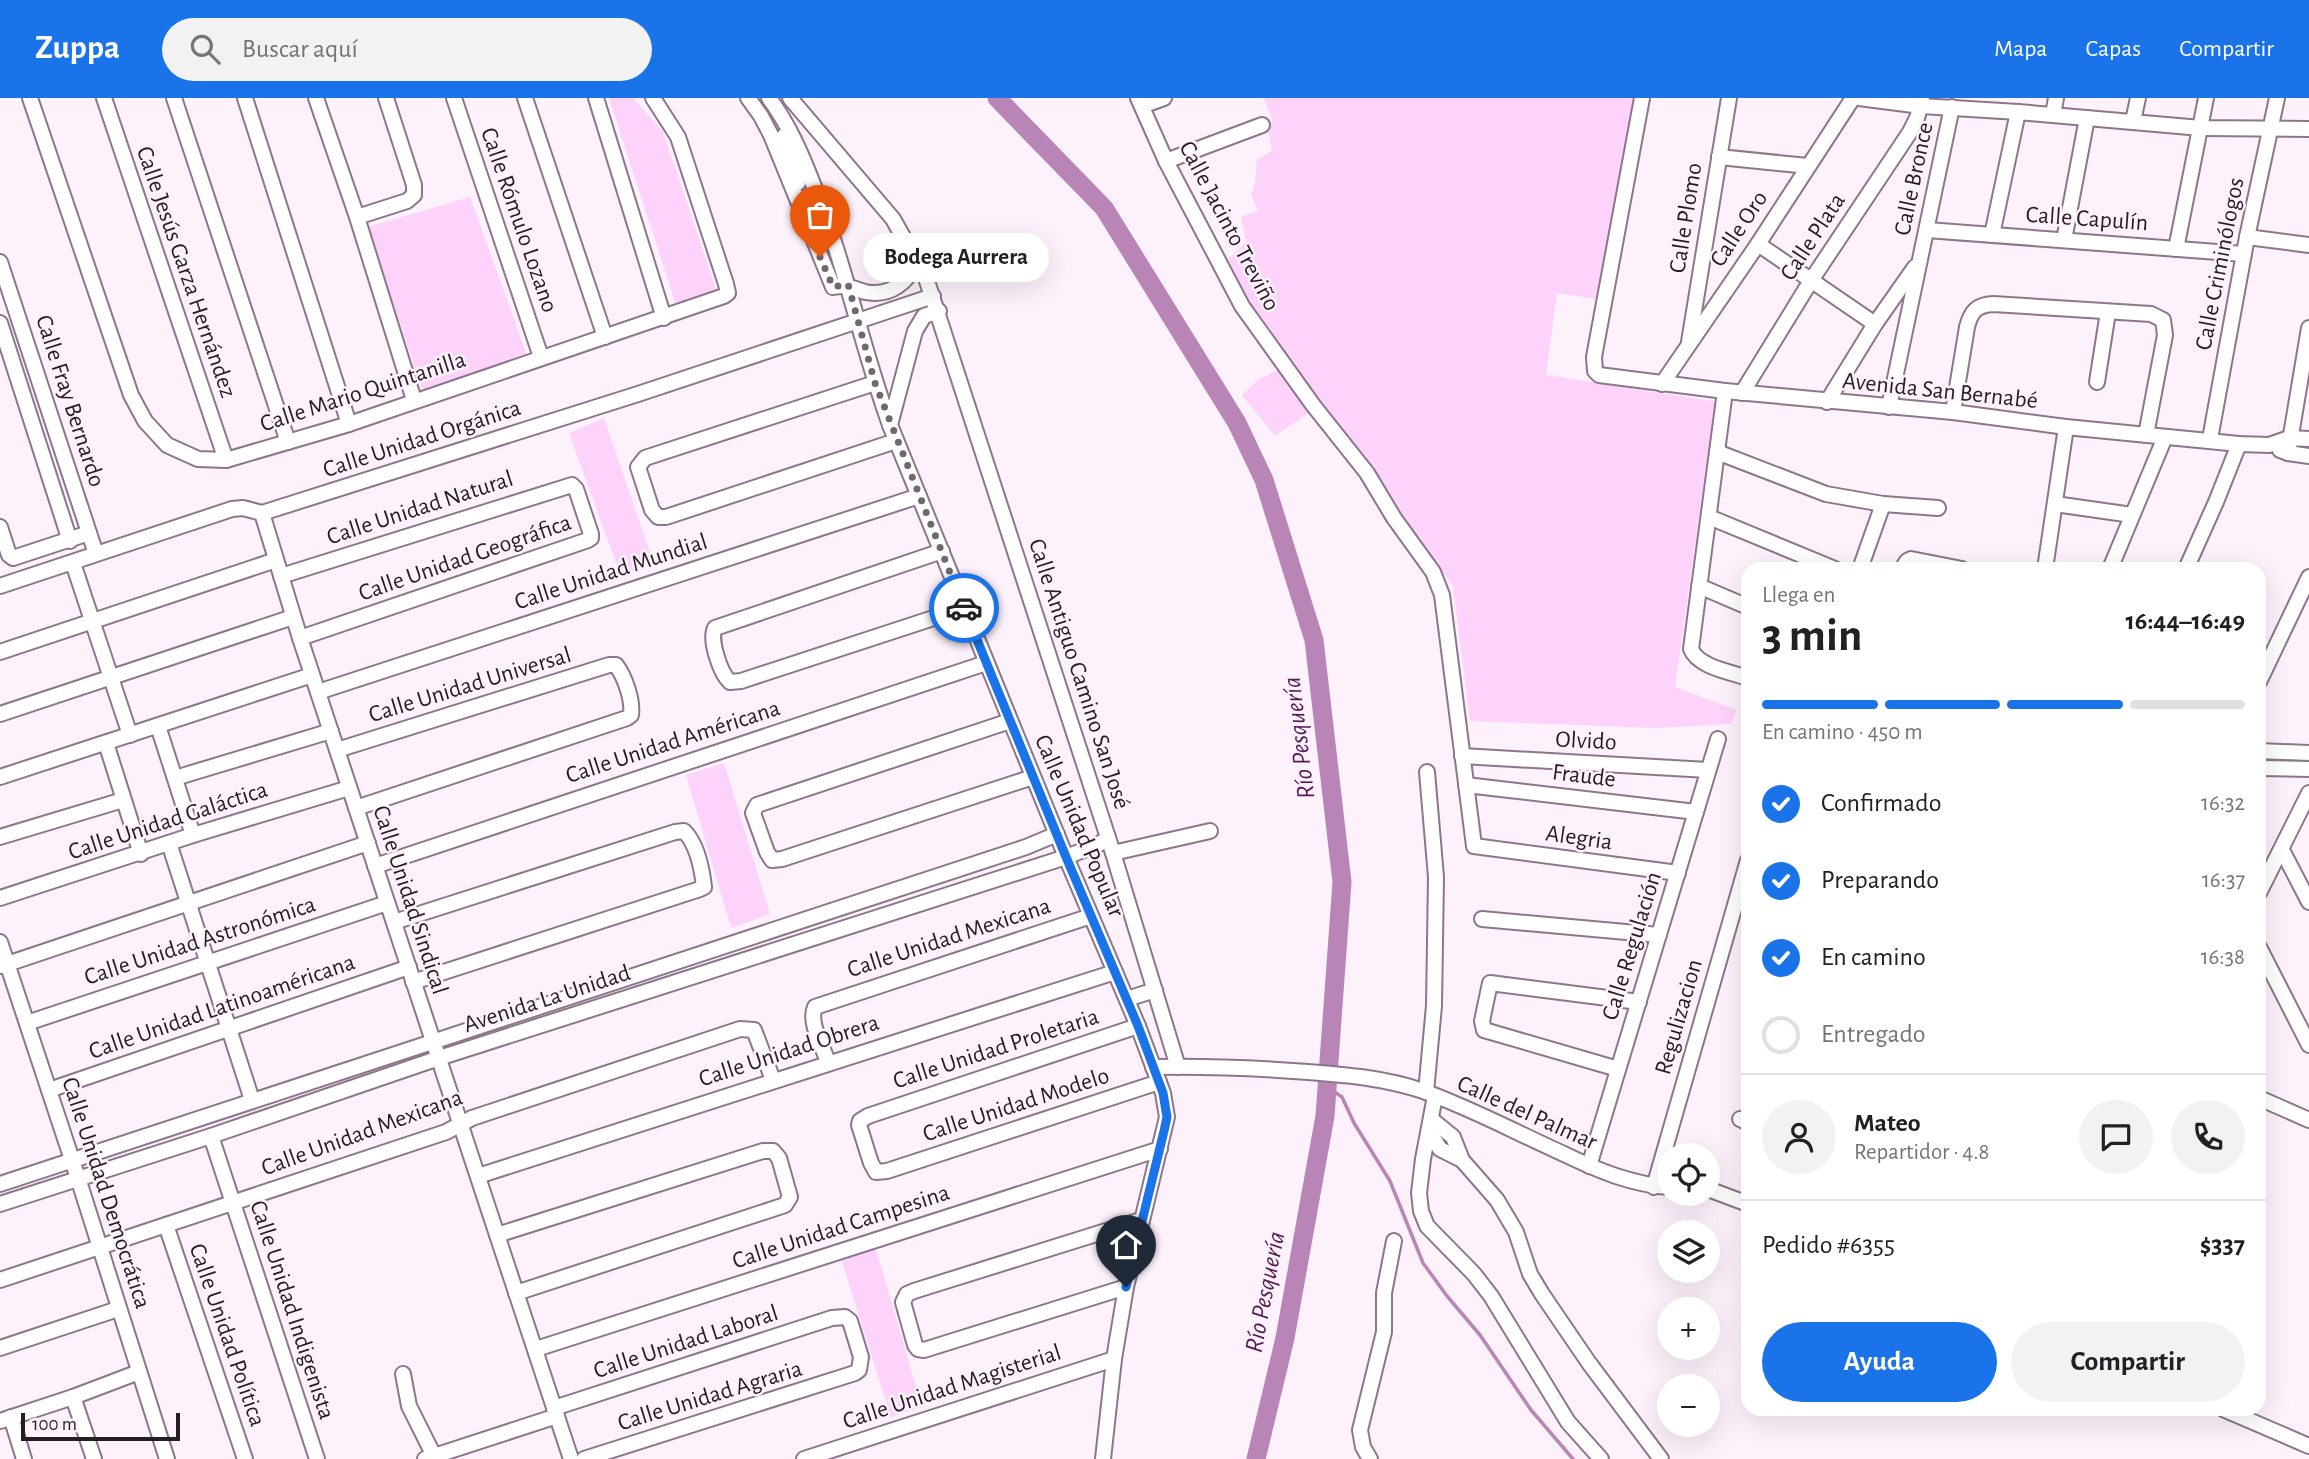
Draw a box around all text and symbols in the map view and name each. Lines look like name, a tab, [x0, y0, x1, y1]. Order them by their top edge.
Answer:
search box	[162, 18, 652, 81]
icon: search	[186, 30, 224, 68]
text: Zuppa	[35, 32, 120, 65]
text: Buscar aquí	[242, 36, 358, 62]
text: Mapa	[1994, 37, 2047, 61]
text: Capas	[2085, 37, 2141, 61]
text: Compartir	[2179, 37, 2274, 61]
street label: Calle Bronce	[1890, 120, 1938, 238]
street label: Calle Rómulo Lozano	[476, 125, 562, 315]
street label: Calle Jacinto Treviño	[1174, 137, 1284, 315]
street label: Calle Jesús Garza Hernández	[132, 143, 240, 401]
street label: Calle Plomo	[1665, 161, 1707, 275]
street label: Calle Criminólogos	[2192, 176, 2248, 352]
pin	[790, 185, 850, 257]
street label: Calle Oro	[1706, 187, 1772, 271]
street label: Calle Plata	[1776, 189, 1850, 285]
icon: bag	[801, 196, 839, 234]
street label: Calle Capulín	[2025, 203, 2149, 235]
callout: Bodega Aurrera	[862, 232, 1048, 282]
text: Bodega Aurrera	[884, 246, 1028, 269]
street label: Calle Fray Bernardo	[31, 312, 109, 490]
street label: Calle Mario Quintanilla	[257, 347, 469, 437]
street label: Avenida San Bernabé	[1841, 369, 2039, 413]
street label: Calle Unidad Orgánica	[320, 396, 524, 482]
street label: Calle Unidad Natural	[324, 467, 516, 549]
street label: Calle Unidad Geográfica	[356, 510, 574, 606]
street label: Calle Unidad Mundial	[512, 530, 710, 614]
street label: Calle Antiguo Camino San José	[1024, 536, 1134, 812]
courier	[929, 573, 999, 643]
text: Llega en	[1762, 584, 1835, 607]
icon: car	[945, 589, 983, 627]
text: 16:44–16:49	[2125, 608, 2245, 634]
text: 3 min	[1762, 613, 1862, 659]
street label: Calle Unidad Universal	[366, 643, 574, 727]
water label: Río Pesquería	[1279, 675, 1319, 801]
street label: Calle Unidad Américana	[563, 696, 783, 788]
text: En camino · 450 m	[1762, 721, 1923, 744]
street label: Olvido	[1555, 727, 1617, 755]
street label: Calle Unidad Popular	[1030, 731, 1128, 921]
street label: Fraude	[1551, 760, 1617, 792]
street label: Calle Unidad Galáctica	[65, 777, 271, 865]
icon: check	[1762, 785, 1800, 823]
text: Confirmado	[1821, 790, 1942, 816]
text: 16:32	[2201, 792, 2245, 815]
street label: Calle Unidad Sindical	[368, 803, 452, 997]
street label: Alegria	[1544, 821, 1614, 855]
icon: check	[1762, 862, 1800, 900]
text: Preparando	[1821, 867, 1939, 893]
street label: Calle Regulación	[1598, 869, 1666, 1023]
text: 16:37	[2202, 869, 2245, 892]
street label: Calle Unidad Astronómica	[81, 892, 319, 990]
street label: Calle Unidad Mexicana	[844, 894, 1054, 982]
icon: check	[1762, 939, 1800, 977]
text: En camino	[1821, 944, 1926, 970]
text: 16:38	[2201, 946, 2245, 969]
street label: Calle Unidad Latinoaméricana	[86, 950, 358, 1064]
street label: Regulizacion	[1651, 957, 1707, 1077]
street label: Avenida La Unidad	[461, 961, 633, 1037]
street label: Calle Unidad Proletaria	[890, 1004, 1102, 1094]
street label: Calle Unidad Obrera	[696, 1011, 882, 1091]
text: Entregado	[1821, 1021, 1926, 1047]
street label: Calle Unidad Modelo	[920, 1064, 1112, 1146]
street label: Calle del Palmar	[1453, 1071, 1601, 1155]
street label: Calle Unidad Democrática	[57, 1074, 155, 1312]
street label: Calle Unidad Mexicana	[258, 1085, 466, 1181]
button: person	[1762, 1100, 1836, 1174]
button: chat	[2079, 1100, 2153, 1174]
button: phone	[2171, 1100, 2245, 1174]
text: Mateo	[1854, 1110, 1921, 1136]
text: Repartidor · 4.8	[1854, 1141, 1989, 1164]
map controls	[1657, 1143, 1720, 1437]
button: locate	[1657, 1143, 1720, 1206]
street label: Calle Unidad Campesina	[729, 1181, 953, 1273]
street label: Calle Unidad Indigenista	[245, 1198, 339, 1422]
pin	[1096, 1215, 1156, 1287]
button: layers	[1657, 1220, 1720, 1283]
icon: home	[1107, 1226, 1145, 1264]
water label: Río Pesquería	[1241, 1229, 1289, 1355]
text: Pedido #6355	[1762, 1232, 1895, 1258]
text: $337	[2200, 1232, 2245, 1258]
street label: Calle Unidad Política	[184, 1241, 270, 1429]
button: +	[1657, 1297, 1720, 1360]
street label: Calle Unidad Laboral	[591, 1301, 781, 1383]
button: Ayuda	[1762, 1322, 1997, 1402]
button: Compartir	[2011, 1322, 2245, 1402]
street label: Calle Unidad Magisterial	[840, 1340, 1064, 1434]
street label: Calle Unidad Agraria	[615, 1357, 805, 1435]
button: −	[1657, 1374, 1720, 1437]
scale bar	[21, 1410, 180, 1442]
text: 100 m	[32, 1415, 77, 1434]

